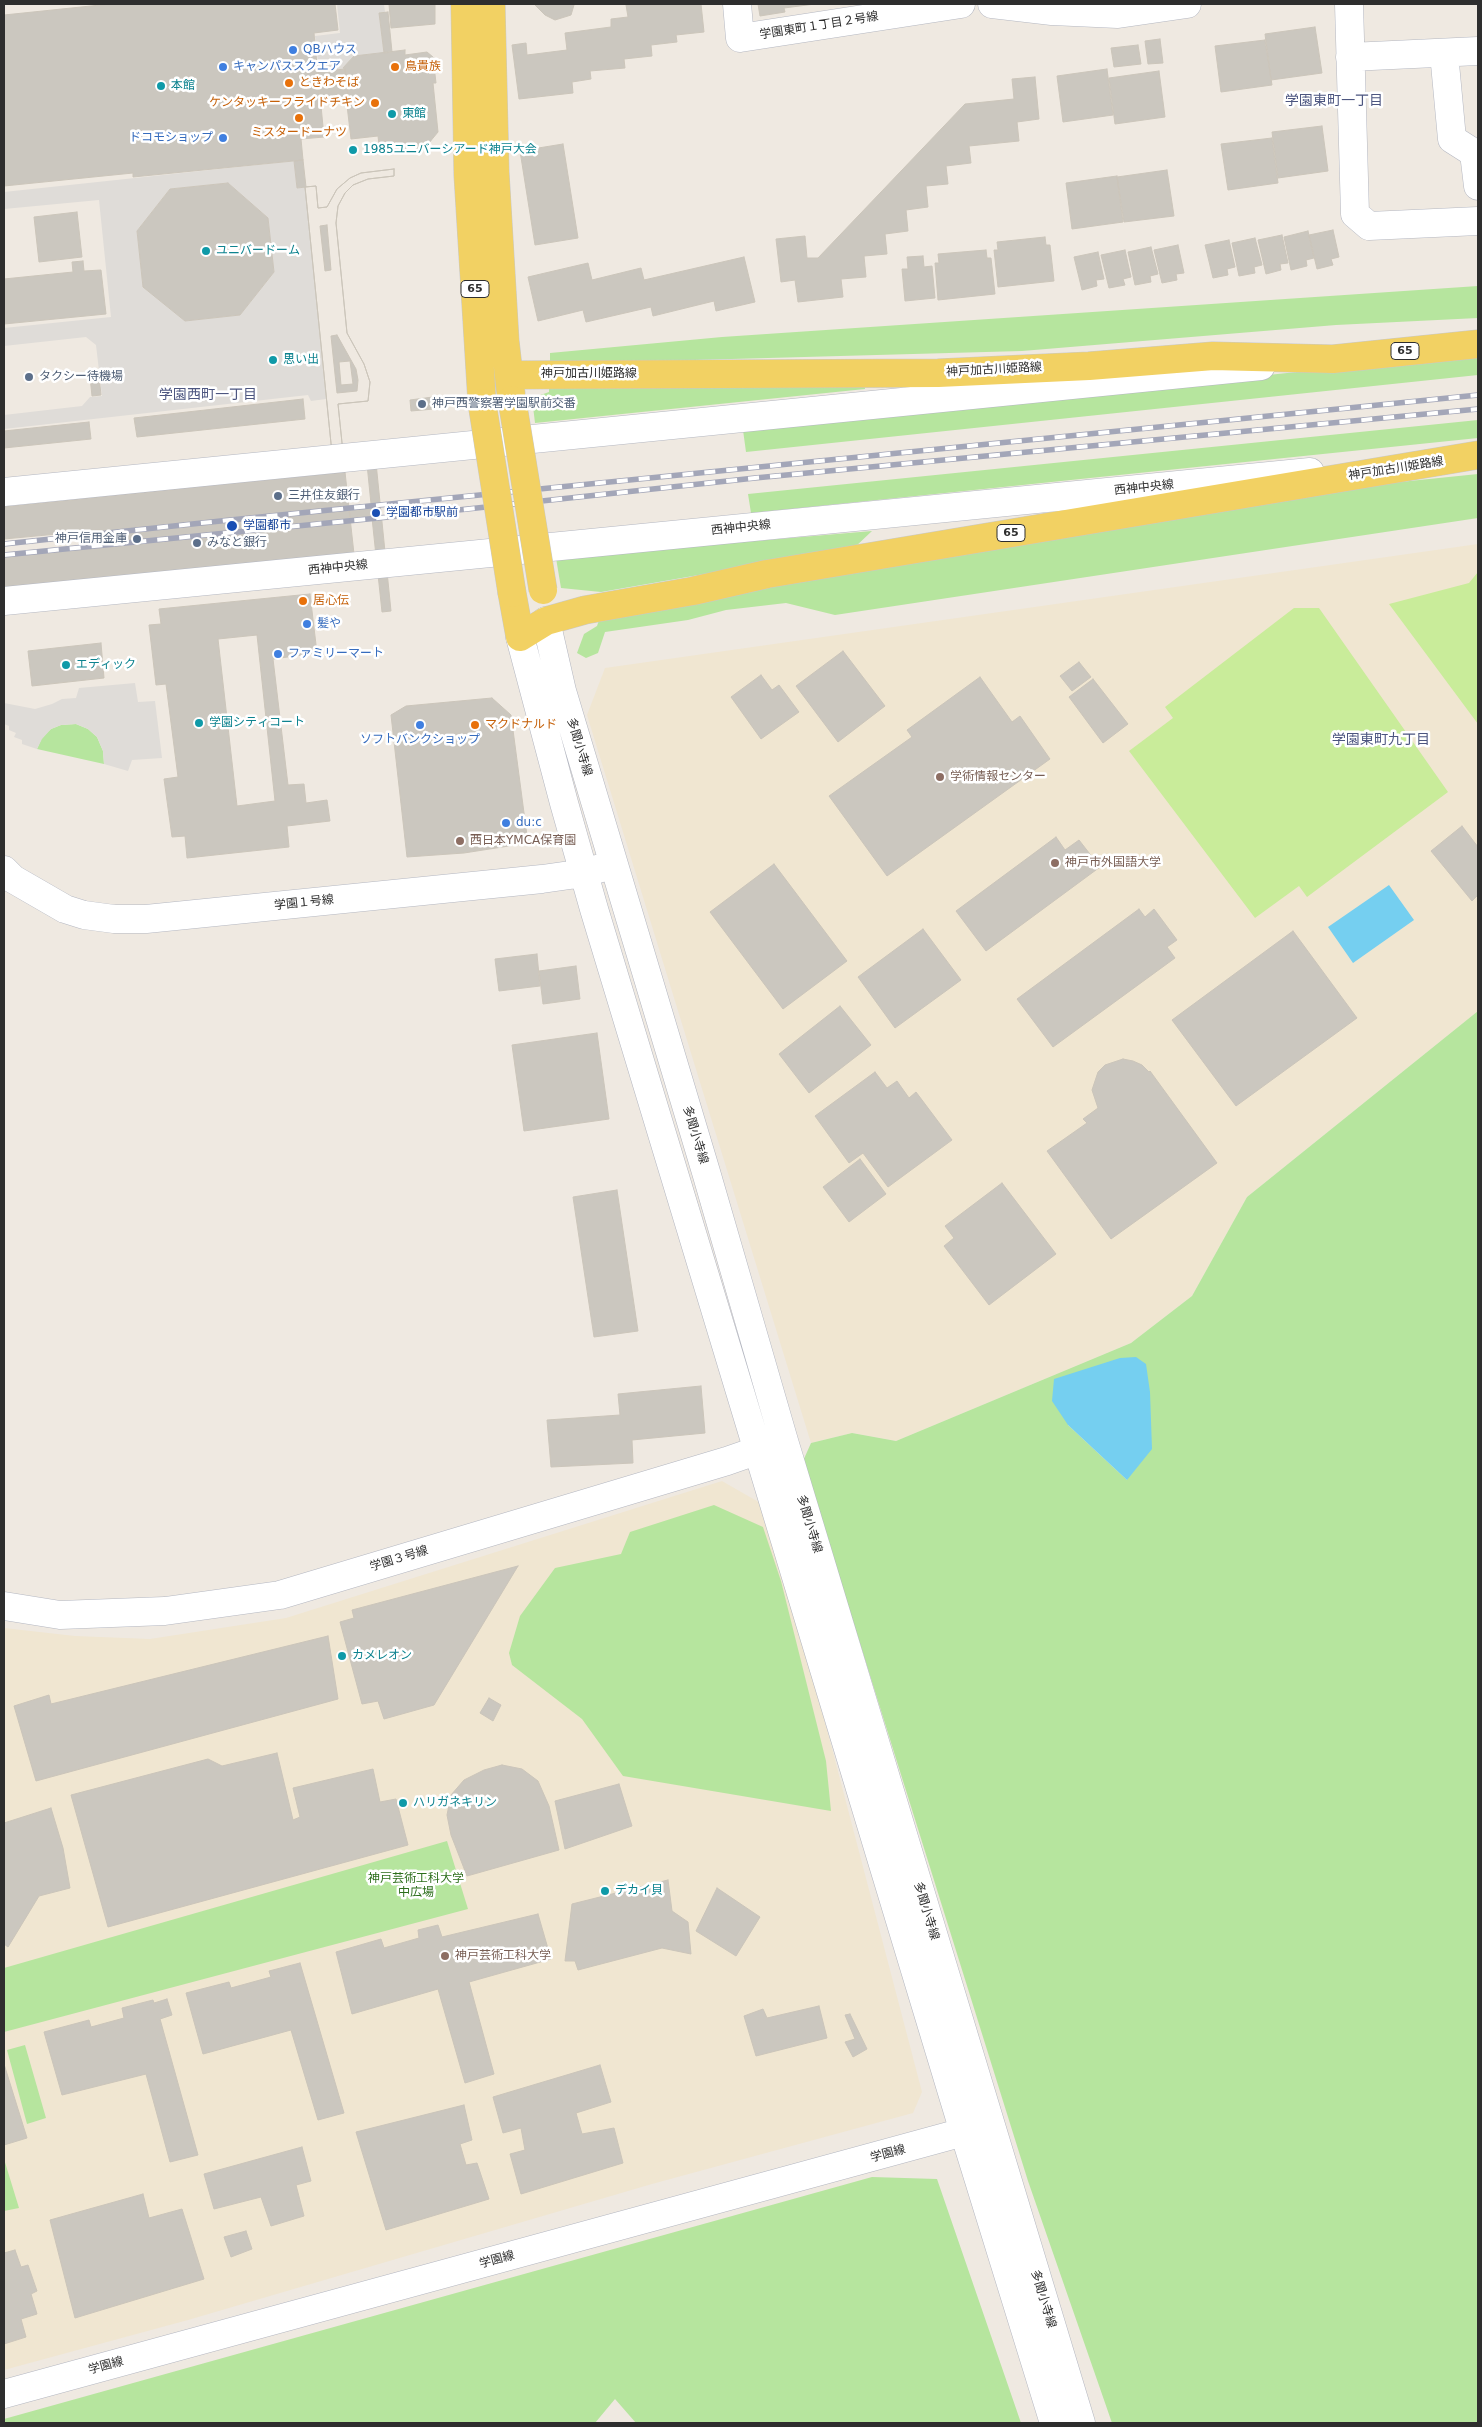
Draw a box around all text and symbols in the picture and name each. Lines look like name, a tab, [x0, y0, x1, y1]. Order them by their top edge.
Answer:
street label: 学園東町１丁目２号線	[759, 10, 879, 42]
place label: QBハウス	[303, 43, 357, 57]
marker: QBハウス	[287, 44, 299, 56]
place label: キャンパススクエア	[233, 60, 341, 74]
place label: 鳥貴族	[405, 60, 441, 74]
marker: キャンパススクエア	[217, 61, 229, 73]
marker: 鳥貴族	[389, 61, 401, 73]
place label: ときわそば	[299, 76, 359, 90]
marker: ときわそば	[283, 77, 295, 89]
place label: 本館	[171, 79, 195, 93]
marker: 本館	[155, 80, 167, 92]
district label: 学園東町一丁目	[1285, 93, 1383, 109]
place label: ケンタッキーフライドチキン	[209, 96, 365, 110]
marker: ケンタッキーフライドチキン	[369, 97, 381, 109]
place label: 東館	[402, 107, 426, 121]
marker: 東館	[386, 108, 398, 120]
marker: ミスタードーナツ	[293, 112, 305, 124]
place label: ミスタードーナツ	[251, 126, 347, 140]
place label: ドコモショップ	[129, 131, 213, 145]
marker: ドコモショップ	[217, 132, 229, 144]
place label: 1985ユニバーシアード神戸大会	[363, 143, 537, 157]
marker: 1985ユニバーシアード神戸大会	[347, 144, 359, 156]
place label: ユニバードーム	[216, 244, 300, 258]
marker: ユニバードーム	[200, 245, 212, 257]
road number: 65	[461, 280, 489, 298]
road number: 65	[1391, 342, 1419, 360]
place label: 思い出	[283, 353, 319, 367]
marker: 思い出	[267, 354, 279, 366]
street label: 神戸加古川姫路線	[946, 360, 1042, 380]
street label: 神戸加古川姫路線	[541, 367, 637, 381]
place label: タクシー待機場	[39, 370, 123, 384]
marker: タクシー待機場	[23, 371, 35, 383]
district label: 学園西町一丁目	[159, 387, 257, 403]
place label: 神戸西警察署学園駅前交番	[432, 397, 576, 411]
marker: 神戸西警察署学園駅前交番	[416, 398, 428, 410]
street label: 神戸加古川姫路線	[1347, 454, 1445, 484]
street label: 西神中央線	[1113, 478, 1175, 498]
place label: 三井住友銀行	[288, 489, 360, 503]
marker: 三井住友銀行	[272, 490, 284, 502]
place label: 学園都市駅前	[386, 506, 458, 520]
marker: 学園都市駅前	[370, 507, 382, 519]
street label: 西神中央線	[710, 518, 772, 538]
marker: 学園都市	[225, 519, 239, 533]
place label: 学園都市	[243, 519, 291, 533]
road number: 65	[997, 524, 1025, 542]
place label: 神戸信用金庫	[55, 532, 127, 546]
marker: 神戸信用金庫	[131, 533, 143, 545]
place label: みなと銀行	[207, 536, 267, 550]
marker: みなと銀行	[191, 537, 203, 549]
street label: 西神中央線	[307, 558, 369, 578]
place label: 居心伝	[313, 594, 349, 608]
marker: 居心伝	[297, 595, 309, 607]
place label: 髪や	[317, 617, 341, 631]
marker: 髪や	[301, 618, 313, 630]
place label: ファミリーマート	[288, 647, 384, 661]
marker: ファミリーマート	[272, 648, 284, 660]
place label: エディック	[76, 658, 136, 672]
marker: エディック	[60, 659, 72, 671]
place label: 学園シティコート	[209, 716, 305, 730]
street label: 多聞小寺線	[563, 716, 595, 778]
marker: 学園シティコート	[193, 717, 205, 729]
place label: マクドナルド	[485, 718, 557, 732]
marker: ソフトバンクショップ	[414, 719, 426, 731]
marker: マクドナルド	[469, 719, 481, 731]
district label: 学園東町九丁目	[1332, 732, 1430, 748]
place label: ソフトバンクショップ	[360, 733, 480, 747]
place label: 学術情報センター	[950, 770, 1046, 784]
marker: 学術情報センター	[934, 771, 946, 783]
place label: du:c	[516, 816, 542, 830]
marker: du:c	[500, 817, 512, 829]
place label: 西日本YMCA保育園	[470, 834, 576, 848]
marker: 西日本YMCA保育園	[454, 835, 466, 847]
place label: 神戸市外国語大学	[1065, 856, 1161, 870]
marker: 神戸市外国語大学	[1049, 857, 1061, 869]
street label: 学園１号線	[273, 893, 335, 913]
street label: 多聞小寺線	[679, 1104, 711, 1166]
street label: 多聞小寺線	[793, 1493, 825, 1555]
street label: 学園３号線	[368, 1543, 430, 1575]
place label: カメレオン	[352, 1649, 412, 1663]
marker: カメレオン	[336, 1650, 348, 1662]
place label: ハリガネキリン	[413, 1796, 497, 1810]
marker: ハリガネキリン	[397, 1797, 409, 1809]
park label: 神戸芸術工科大学 中広場	[368, 1872, 464, 1900]
street label: 多聞小寺線	[910, 1880, 942, 1942]
place label: デカイ貝	[615, 1884, 663, 1898]
marker: デカイ貝	[599, 1885, 611, 1897]
place label: 神戸芸術工科大学	[455, 1949, 551, 1963]
marker: 神戸芸術工科大学	[439, 1950, 451, 1962]
street label: 学園線	[869, 2142, 907, 2166]
street label: 学園線	[478, 2248, 516, 2272]
street label: 多聞小寺線	[1027, 2268, 1059, 2330]
street label: 学園線	[87, 2354, 125, 2378]

